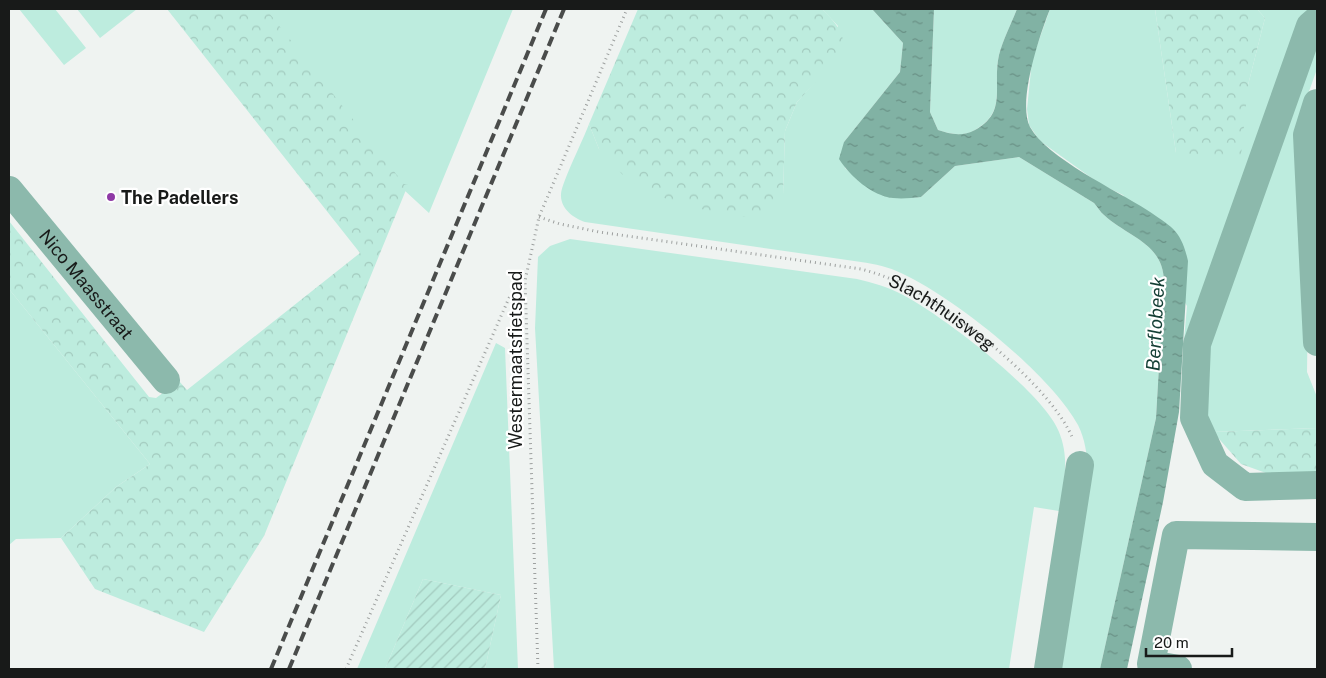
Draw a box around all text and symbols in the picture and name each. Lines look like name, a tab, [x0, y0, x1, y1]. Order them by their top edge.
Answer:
place label: The Padellers	[121, 187, 238, 208]
marker: The Padellers	[105, 191, 117, 203]
street label: Nico Maasstraat	[35, 225, 138, 343]
street label: Slachthuisweg	[886, 269, 1000, 354]
street label: Westermaatsfietspad	[505, 270, 526, 450]
water label: Berflobeek	[1142, 276, 1168, 372]
scale bar	[1146, 626, 1232, 658]
text: 20 m	[1154, 634, 1189, 651]

